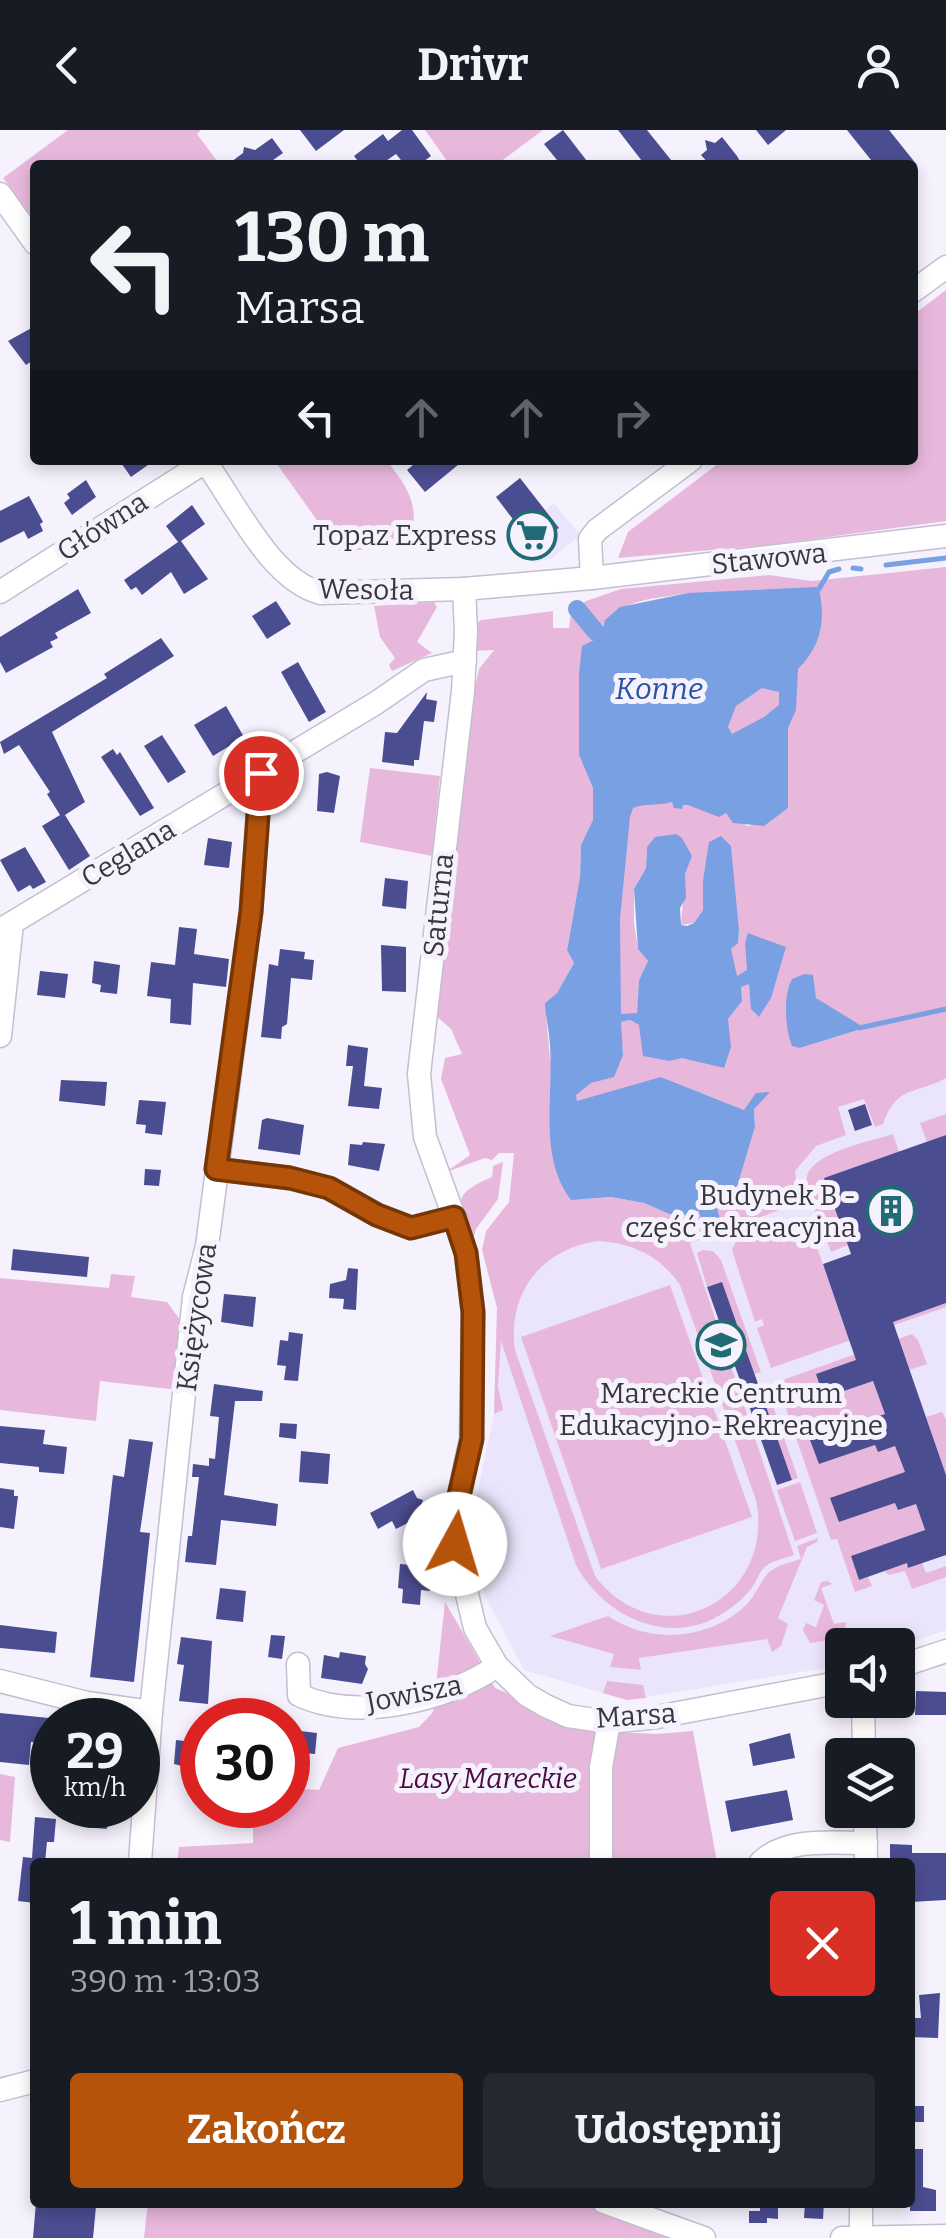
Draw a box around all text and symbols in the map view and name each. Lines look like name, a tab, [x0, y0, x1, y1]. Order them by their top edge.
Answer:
icon: back	[40, 38, 95, 93]
text: Drivr	[417, 38, 529, 92]
icon: person	[851, 38, 906, 93]
text: 130 m	[235, 196, 429, 280]
icon: left	[70, 200, 200, 330]
text: Marsa	[235, 281, 364, 335]
icon: left	[289, 390, 344, 445]
icon: ahead	[394, 390, 449, 445]
icon: ahead	[499, 390, 554, 445]
icon: right	[604, 390, 659, 445]
street label: Główna	[51, 485, 154, 568]
supermarket icon: Topaz Express	[506, 509, 558, 561]
place label: Topaz Express	[313, 519, 497, 552]
street label: Stawowa	[710, 536, 828, 581]
street label: Wesoła	[318, 572, 414, 607]
water label: Konne	[615, 671, 703, 707]
pin	[219, 731, 304, 816]
icon: arrive	[234, 746, 289, 801]
street label: Ceglana	[75, 813, 181, 894]
street label: Saturna	[417, 852, 460, 958]
place label: Budynek B - część rekreacyjna	[625, 1179, 856, 1244]
building icon: Budynek B - część rekreacyjna	[865, 1185, 917, 1237]
street label: Księżycowa	[170, 1241, 223, 1393]
school or university icon: Mareckie Centrum Edukacyjno-Rekreacyjne	[695, 1319, 747, 1371]
place label: Mareckie Centrum Edukacyjno-Rekreacyjne	[559, 1377, 883, 1442]
position arrow	[403, 1492, 507, 1596]
map controls	[825, 1628, 915, 1828]
button: sound	[825, 1628, 915, 1718]
street label: Jowisza	[362, 1668, 465, 1719]
street label: Marsa	[595, 1696, 677, 1735]
speed limit sign: 30	[180, 1698, 310, 1828]
text: 29	[66, 1721, 124, 1781]
button: layers	[825, 1738, 915, 1828]
park label: Lasy Mareckie	[399, 1762, 577, 1795]
text: km/h	[64, 1773, 126, 1803]
text: 1 min	[70, 1888, 222, 1960]
button: close	[770, 1891, 875, 1996]
text: 390 m · 13:03	[70, 1962, 261, 2000]
button: Zakończ	[70, 2073, 463, 2188]
button: Udostępnij	[483, 2073, 875, 2188]

